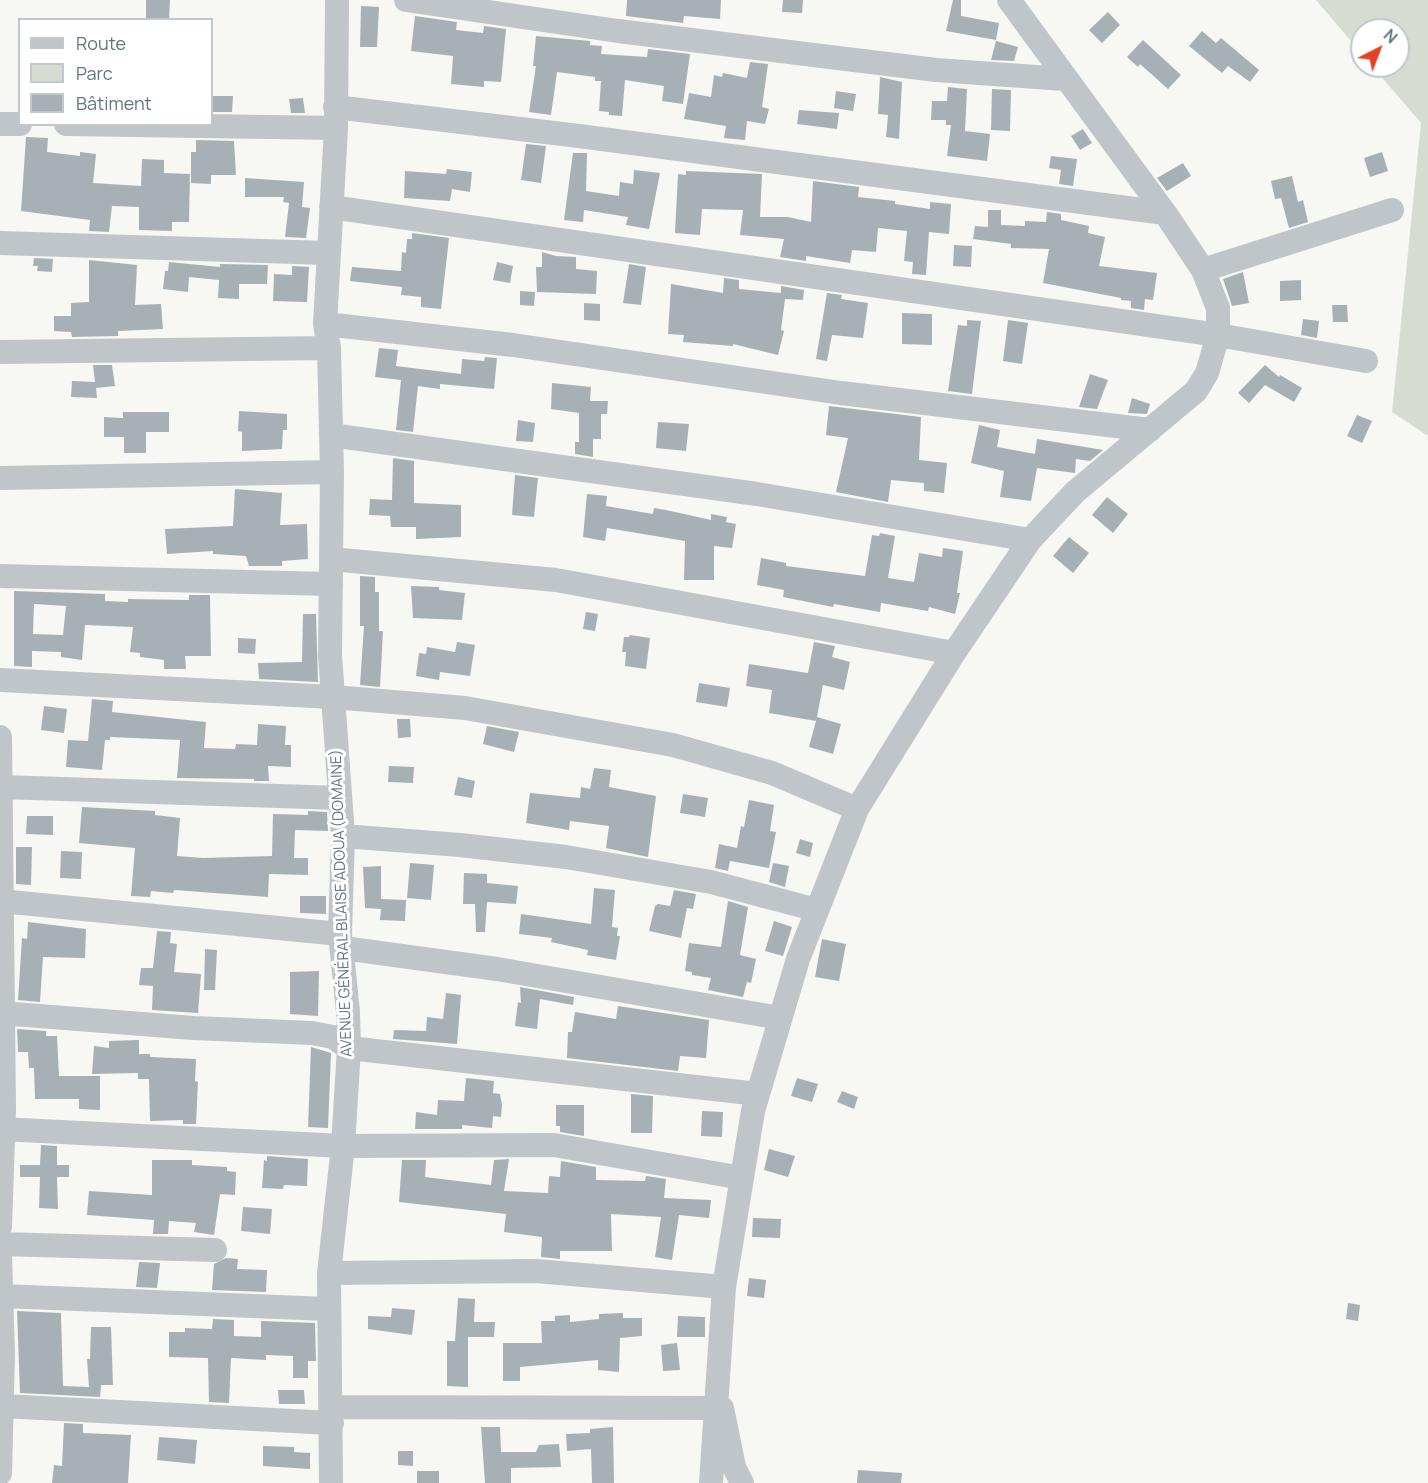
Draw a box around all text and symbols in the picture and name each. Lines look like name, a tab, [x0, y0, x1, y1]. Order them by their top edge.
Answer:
legend	[18, 18, 213, 126]
north arrow	[1350, 18, 1410, 78]
text: N	[1379, 24, 1402, 48]
text: Route	[76, 31, 126, 55]
text: Parc	[76, 61, 113, 85]
text: Bâtiment	[76, 91, 152, 115]
street label: AVENUE GÉNÉRAL BLAISE ADOUA (DOMAINE)	[328, 749, 356, 1057]

